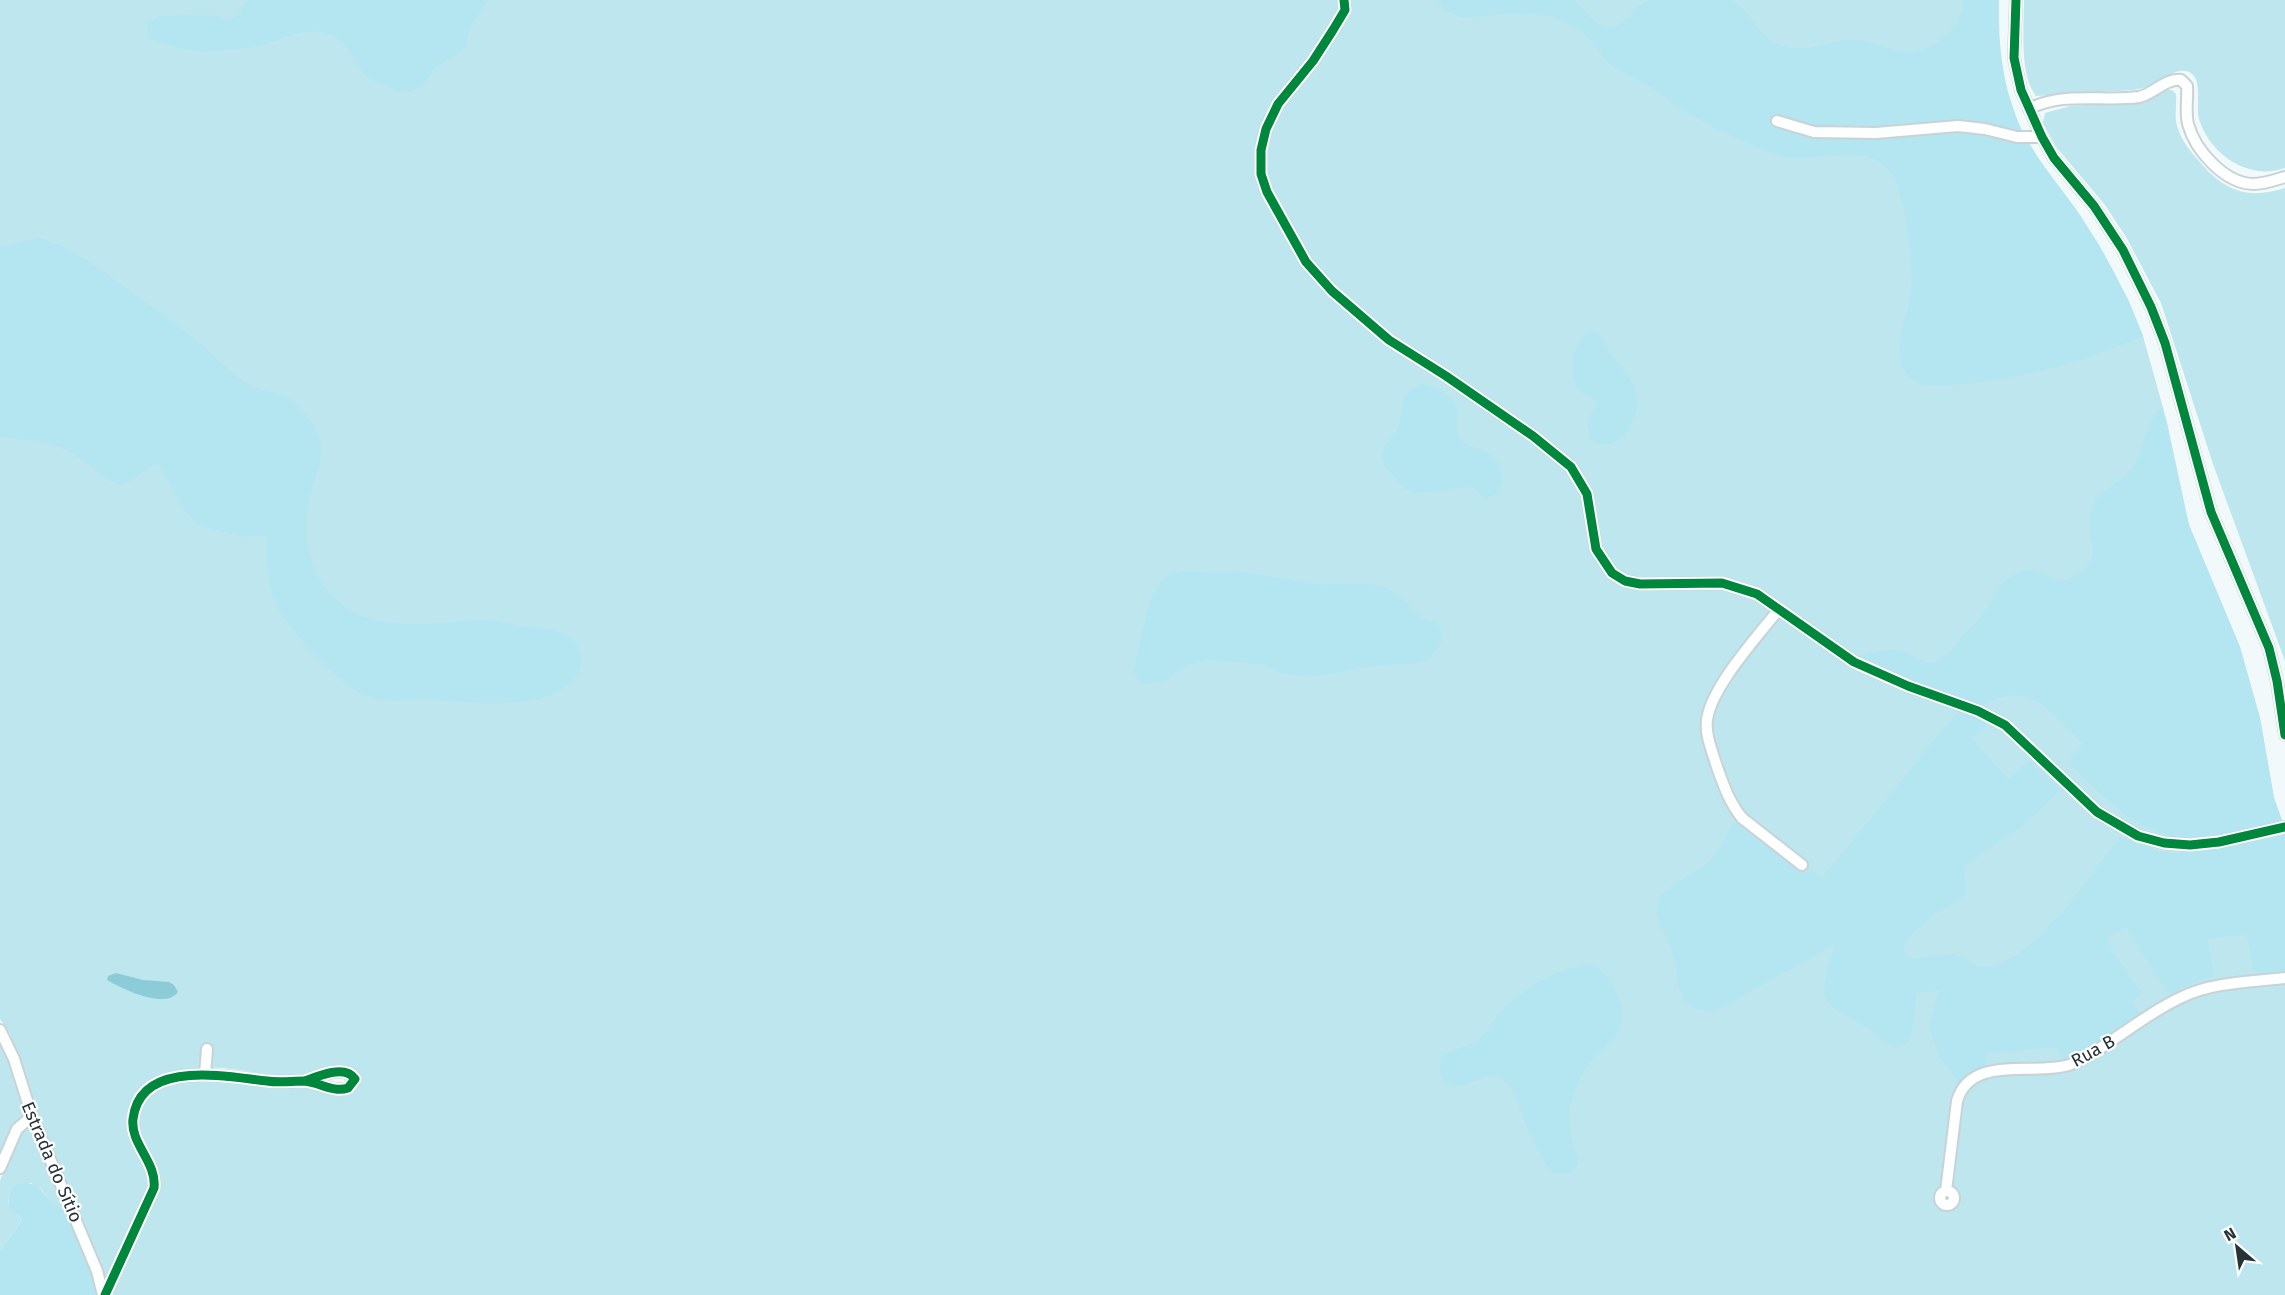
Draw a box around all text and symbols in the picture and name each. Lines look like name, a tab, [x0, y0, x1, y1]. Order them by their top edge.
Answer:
street label: Rua B	[2067, 1030, 2119, 1072]
street label: Estrada do Sítio	[17, 1098, 87, 1226]
north arrow	[2207, 1217, 2267, 1277]
text: N	[2221, 1223, 2239, 1245]

